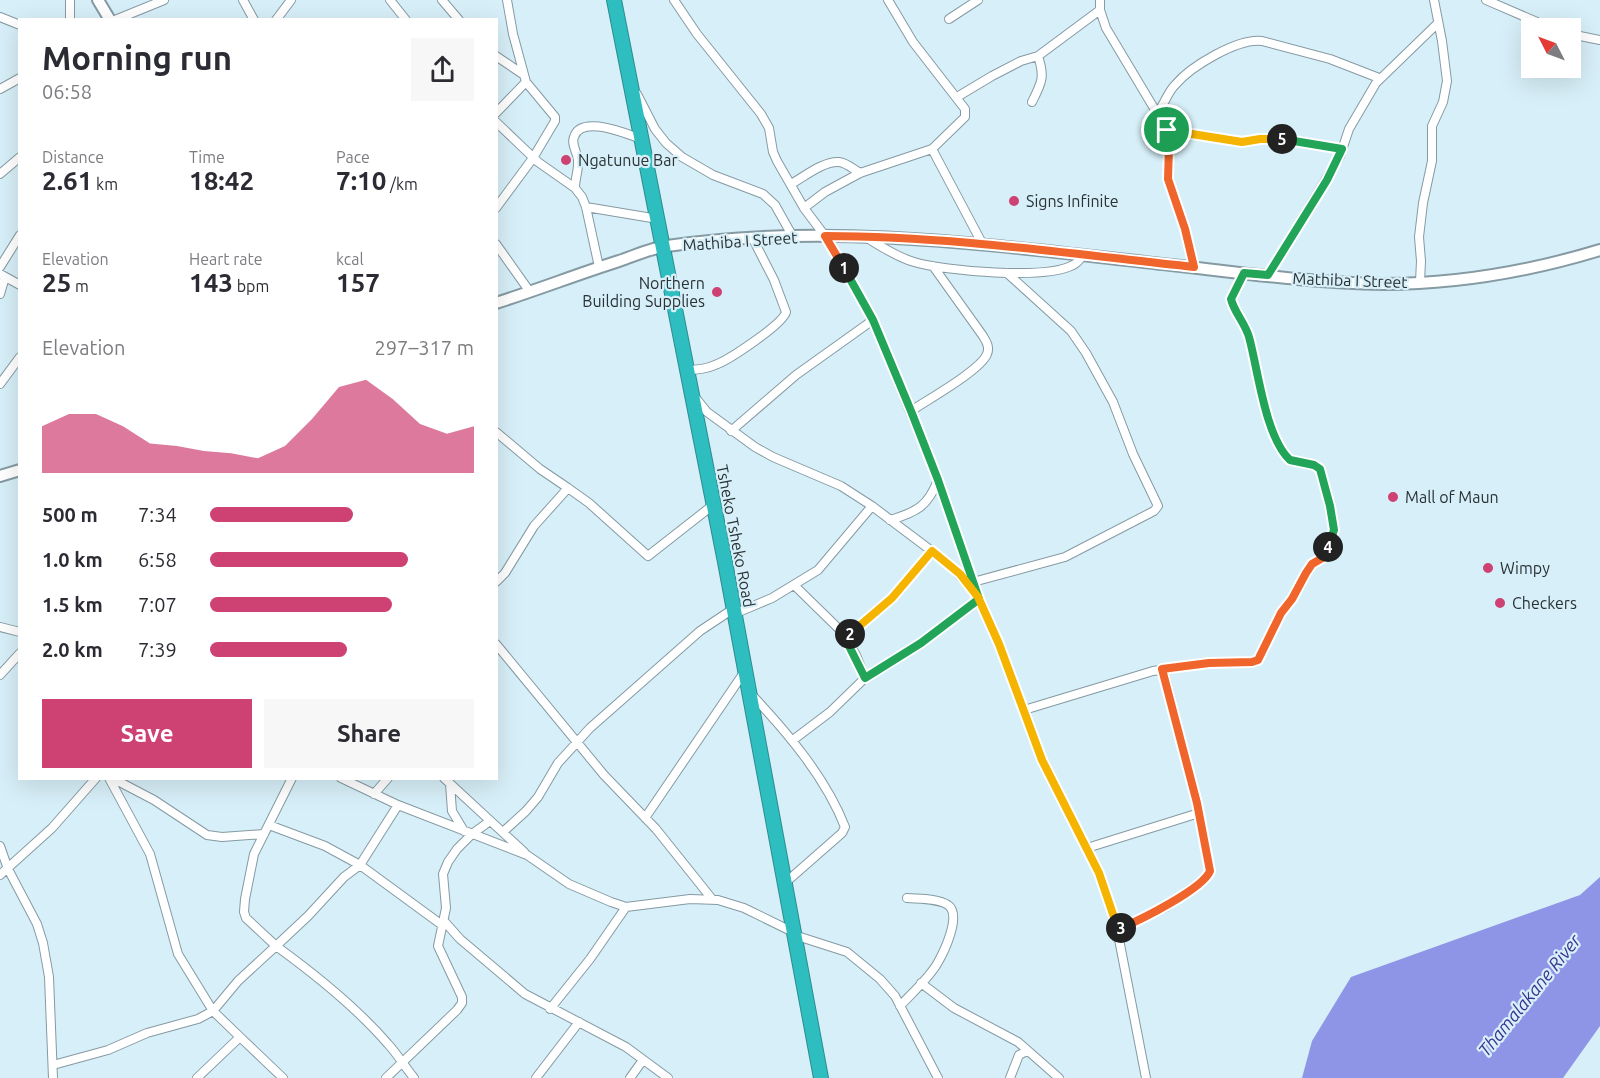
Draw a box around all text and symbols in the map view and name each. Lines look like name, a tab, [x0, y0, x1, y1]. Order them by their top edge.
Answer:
north arrow	[1521, 18, 1581, 78]
map controls	[1521, 18, 1581, 78]
button: share	[411, 38, 474, 101]
text: Morning run	[42, 39, 232, 76]
text: 06:58	[42, 80, 92, 103]
pin	[1141, 104, 1192, 155]
icon: arrive	[1150, 113, 1183, 146]
pin: 5	[1267, 124, 1297, 154]
text: 5	[1277, 130, 1287, 148]
text: Distance	[42, 148, 104, 166]
text: Time	[189, 148, 225, 166]
text: Pace	[336, 148, 370, 166]
place label: Ngatunue Bar	[578, 151, 678, 169]
marker: Ngatunue Bar	[559, 153, 573, 167]
text: 2.61	[42, 166, 92, 195]
text: 18:42	[189, 166, 254, 195]
text: 7:10	[336, 166, 386, 195]
text: km	[92, 175, 118, 193]
text: /km	[386, 175, 418, 193]
place label: Signs Infinite	[1026, 192, 1119, 210]
marker: Signs Infinite	[1007, 194, 1021, 208]
street label: Mathiba I Street	[682, 228, 799, 254]
text: Elevation	[42, 250, 109, 268]
text: Heart rate	[189, 250, 263, 268]
text: kcal	[336, 250, 364, 268]
pin: 1	[829, 253, 859, 283]
text: 1	[839, 259, 849, 277]
text: 25	[42, 268, 71, 297]
text: 143	[189, 268, 233, 297]
text: 157	[336, 268, 380, 297]
street label: Mathiba I Street	[1292, 269, 1409, 291]
place label: Northern Building Supplies	[582, 274, 705, 310]
text: m	[71, 277, 89, 295]
text: bpm	[233, 277, 269, 295]
marker: Northern Building Supplies	[710, 285, 724, 299]
text: Elevation	[42, 336, 125, 359]
text: 297–317 m	[375, 336, 474, 359]
street label: Tsheko Tsheko Road	[713, 463, 759, 609]
place label: Mall of Maun	[1405, 488, 1499, 506]
marker: Mall of Maun	[1386, 490, 1400, 504]
text: 500 m	[42, 503, 98, 526]
text: 7:34	[138, 503, 177, 526]
pin: 4	[1313, 532, 1343, 562]
text: 4	[1323, 538, 1333, 556]
text: 1.0 km	[42, 548, 103, 571]
text: 6:58	[138, 548, 177, 571]
place label: Wimpy	[1500, 559, 1550, 577]
marker: Wimpy	[1481, 561, 1495, 575]
text: 1.5 km	[42, 593, 103, 616]
text: 7:07	[138, 593, 177, 616]
place label: Checkers	[1512, 594, 1577, 612]
marker: Checkers	[1493, 596, 1507, 610]
pin: 2	[835, 619, 865, 649]
text: 2	[845, 625, 855, 643]
text: 2.0 km	[42, 638, 103, 661]
text: 7:39	[138, 638, 177, 661]
button: Save	[42, 699, 252, 768]
button: Share	[264, 699, 474, 768]
pin: 3	[1106, 913, 1136, 943]
text: 3	[1116, 919, 1126, 937]
water label: Thamalakane River	[1474, 929, 1585, 1060]

